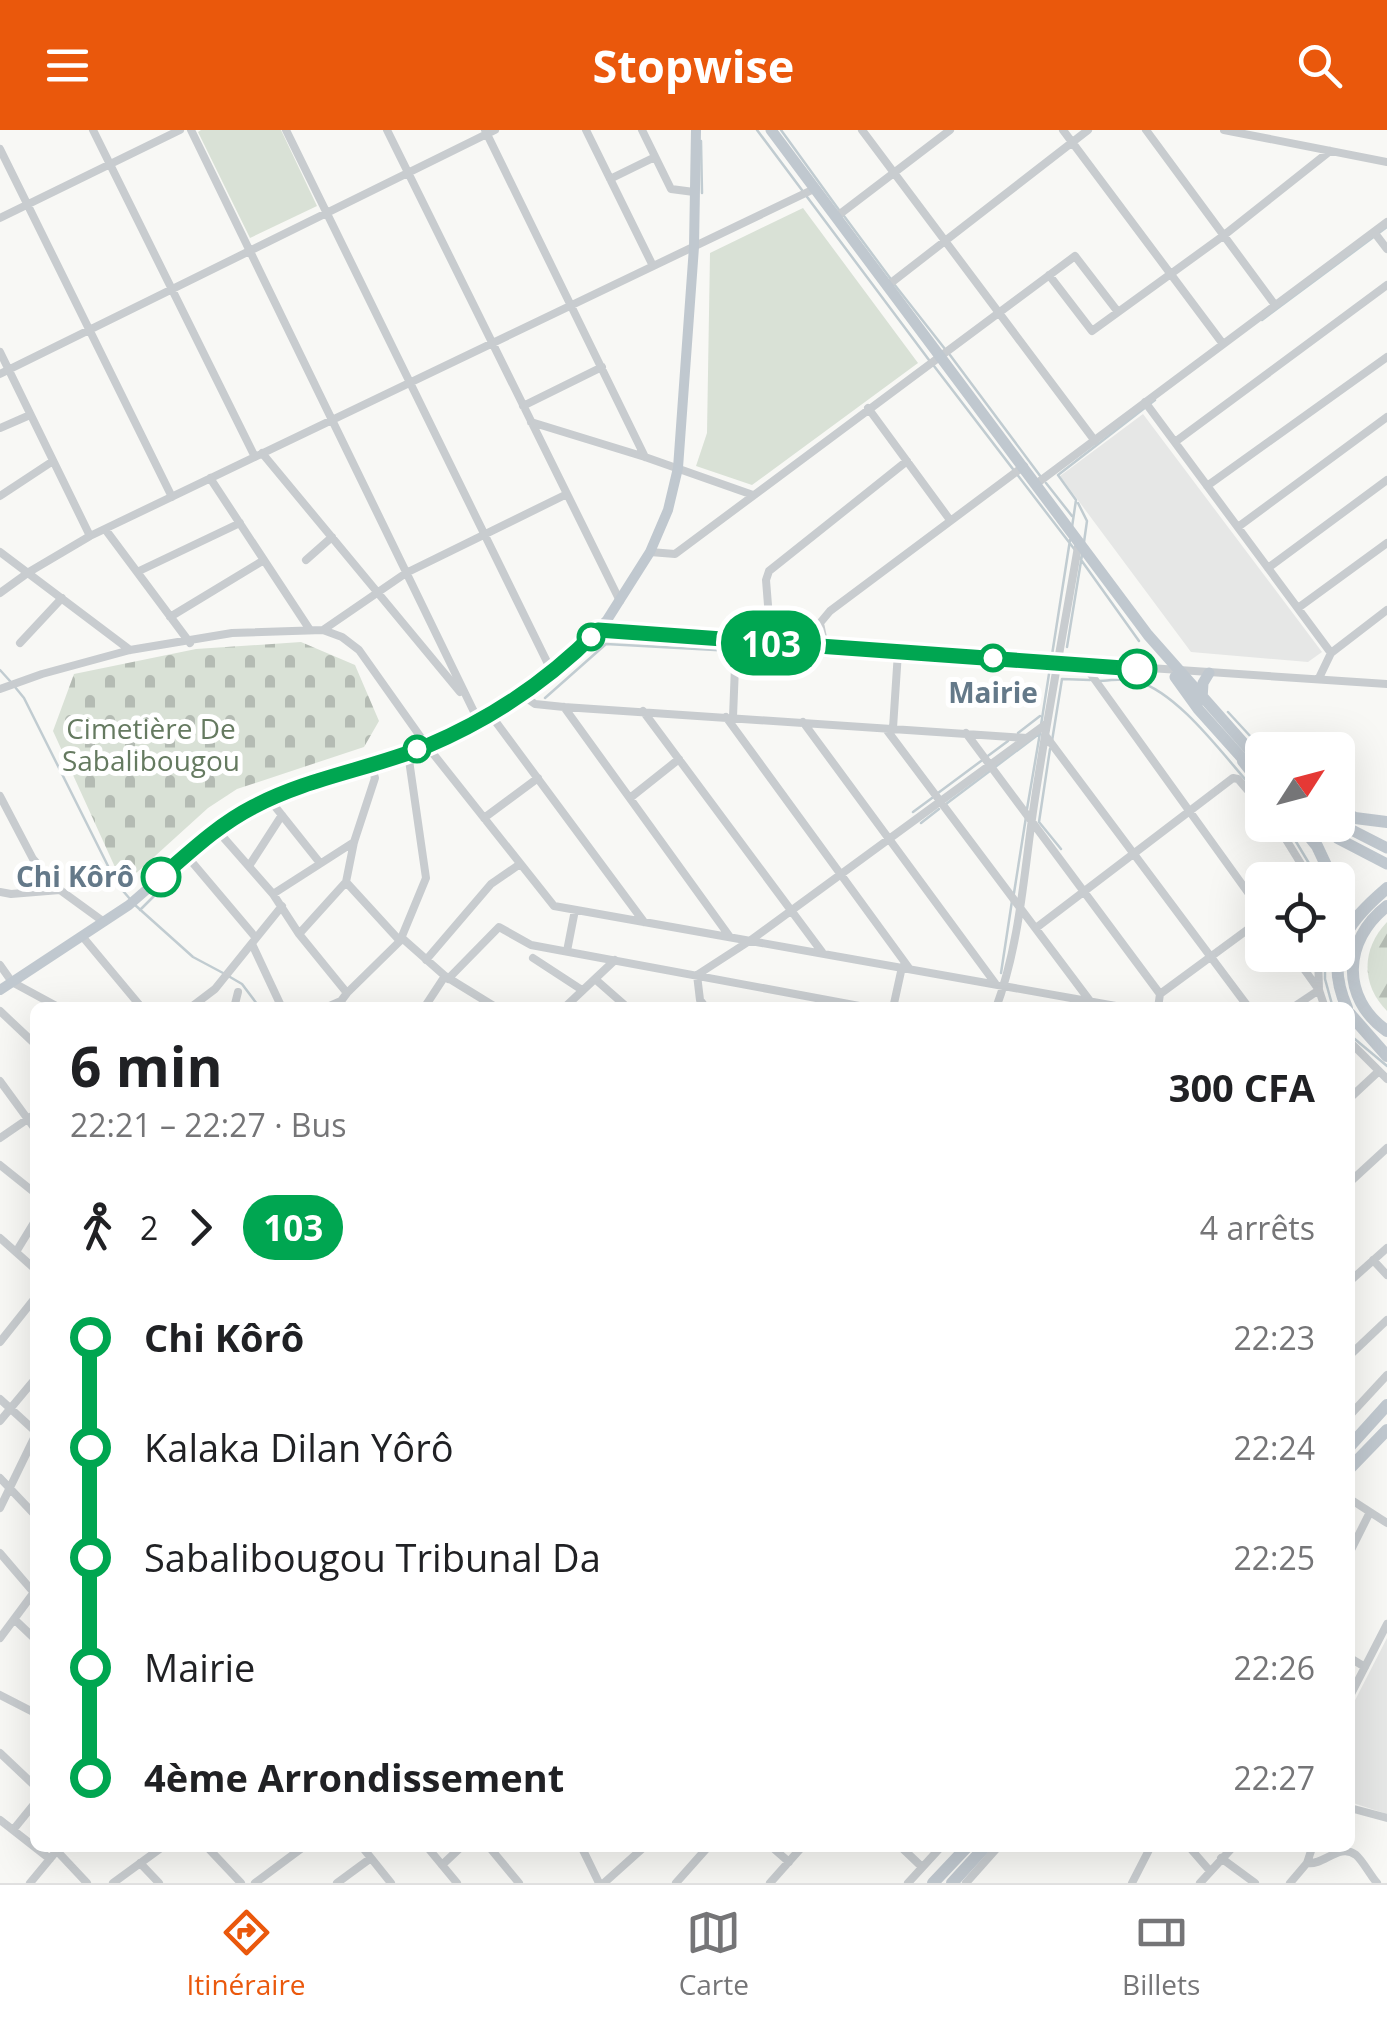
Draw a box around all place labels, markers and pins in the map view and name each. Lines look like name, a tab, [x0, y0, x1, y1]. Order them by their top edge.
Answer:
unlabelled marker	[578, 624, 604, 650]
marker: Mairie	[980, 645, 1006, 671]
unlabelled marker	[1118, 650, 1156, 688]
place label: Mairie	[948, 673, 1038, 711]
unlabelled marker	[404, 736, 430, 762]
place label: Chi Kôrô	[16, 857, 134, 895]
marker: Chi Kôrô	[142, 858, 180, 896]

